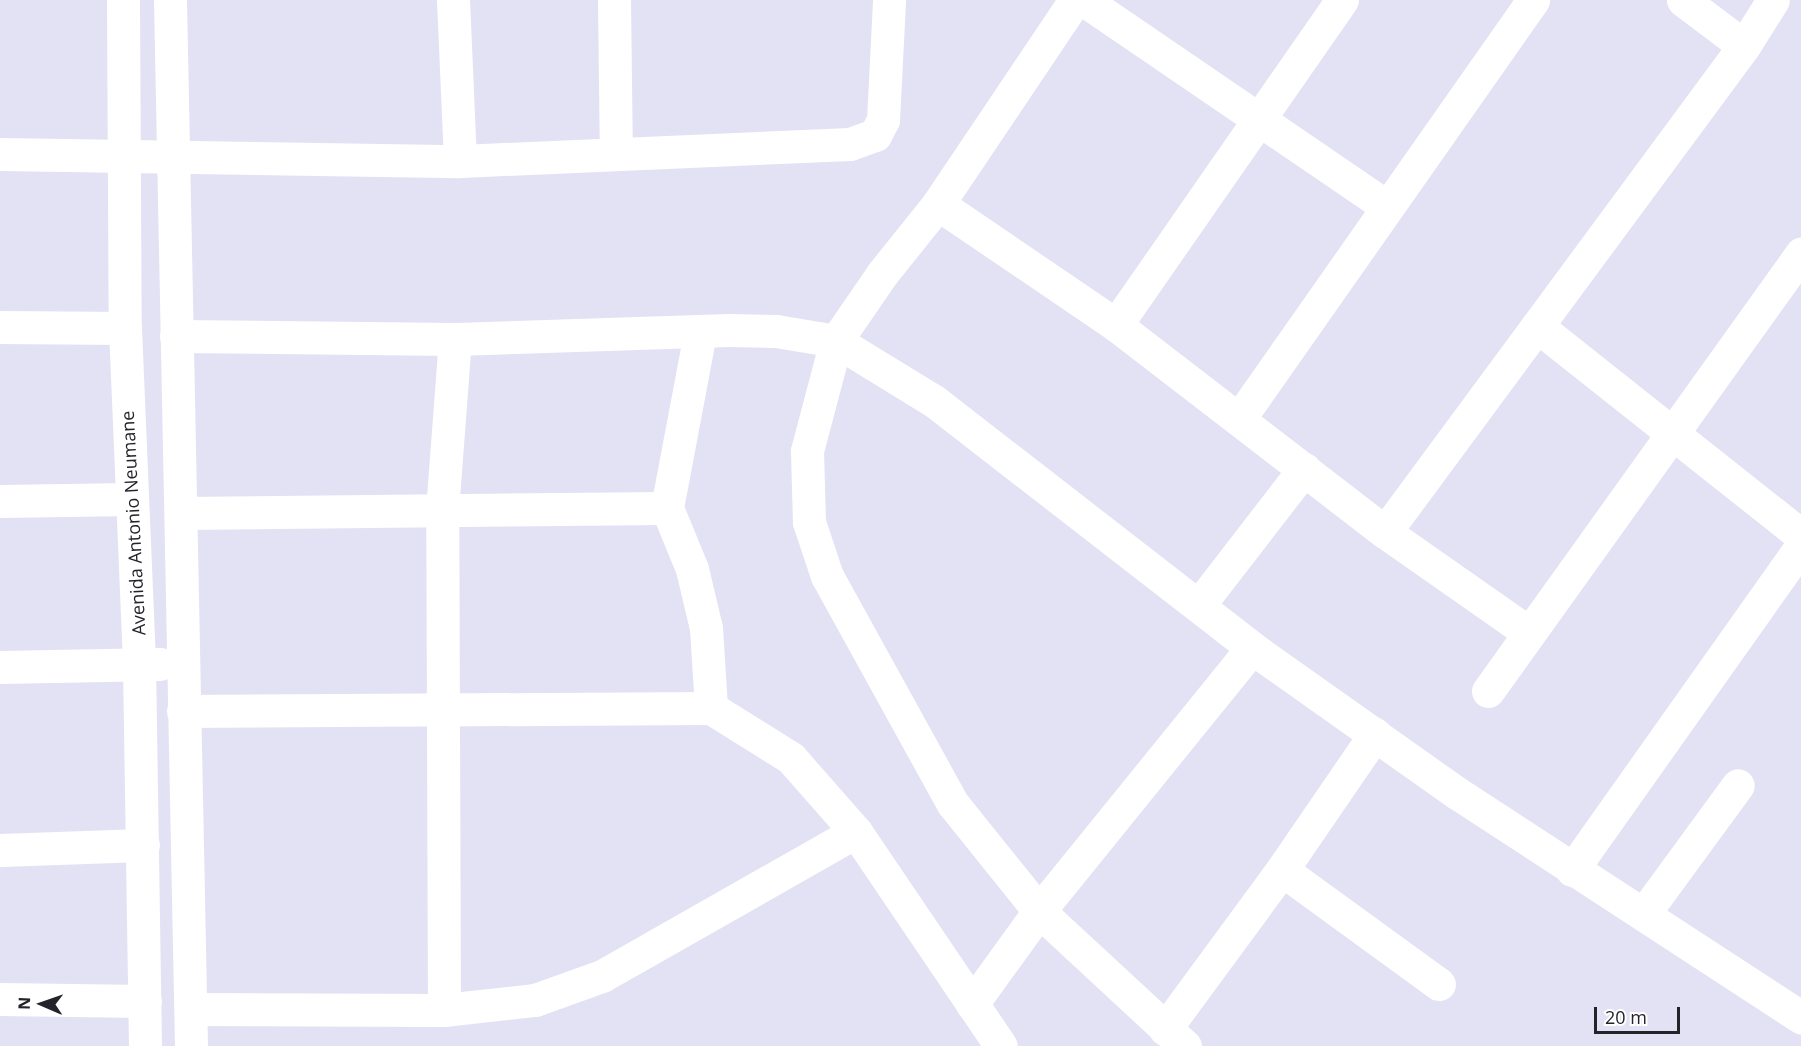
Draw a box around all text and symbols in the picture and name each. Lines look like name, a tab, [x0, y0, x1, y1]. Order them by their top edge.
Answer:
street label: Avenida Antonio Neumane	[116, 410, 150, 636]
north arrow	[12, 974, 72, 1034]
scale bar	[1597, 995, 1682, 1033]
text: N	[13, 996, 35, 1010]
text: 20 m	[1605, 1005, 1647, 1029]

